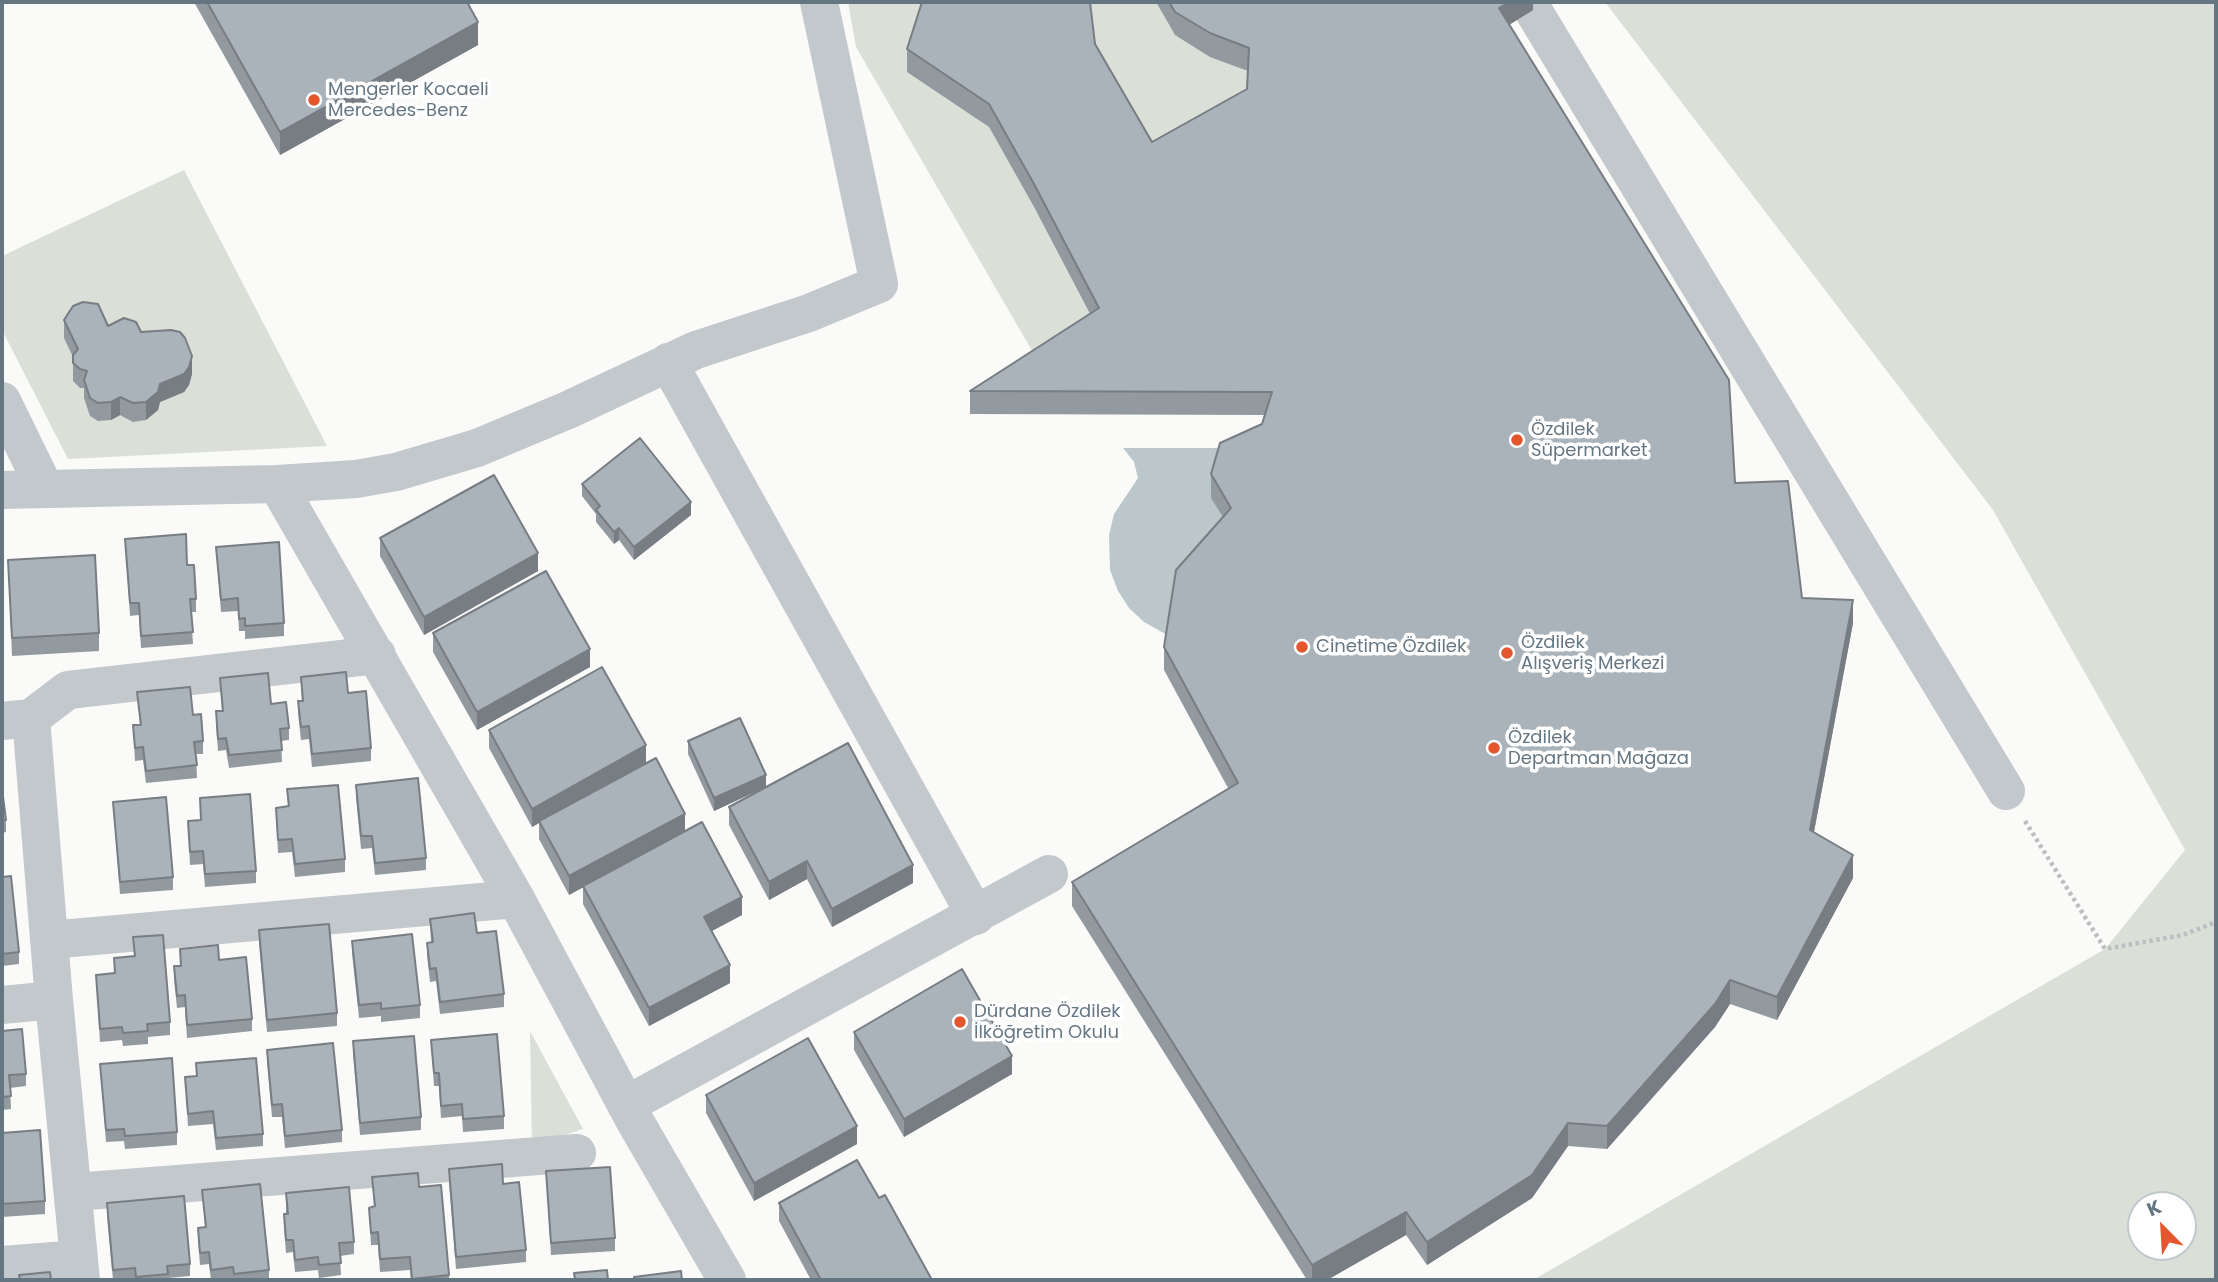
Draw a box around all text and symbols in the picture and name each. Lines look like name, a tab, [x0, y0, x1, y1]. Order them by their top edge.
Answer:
place label: Mengerler Kocaeli Mercedes-Benz	[328, 79, 489, 122]
marker: Mengerler Kocaeli Mercedes-Benz	[306, 92, 322, 108]
place label: Özdilek Süpermarket	[1531, 419, 1648, 462]
marker: Özdilek Süpermarket	[1509, 432, 1525, 448]
place label: Özdilek Alışveriş Merkezi	[1521, 632, 1664, 674]
place label: Cinetime Özdilek	[1316, 636, 1466, 658]
marker: Cinetime Özdilek	[1294, 639, 1310, 655]
marker: Özdilek Alışveriş Merkezi	[1499, 645, 1515, 661]
place label: Özdilek Departman Mağaza	[1508, 727, 1689, 770]
marker: Özdilek Departman Mağaza	[1486, 740, 1502, 756]
place label: Dürdane Özdilek İlköğretim Okulu	[974, 1001, 1121, 1044]
marker: Dürdane Özdilek İlköğretim Okulu	[952, 1014, 968, 1030]
north arrow	[2127, 1191, 2197, 1261]
text: K	[2143, 1193, 2166, 1223]

